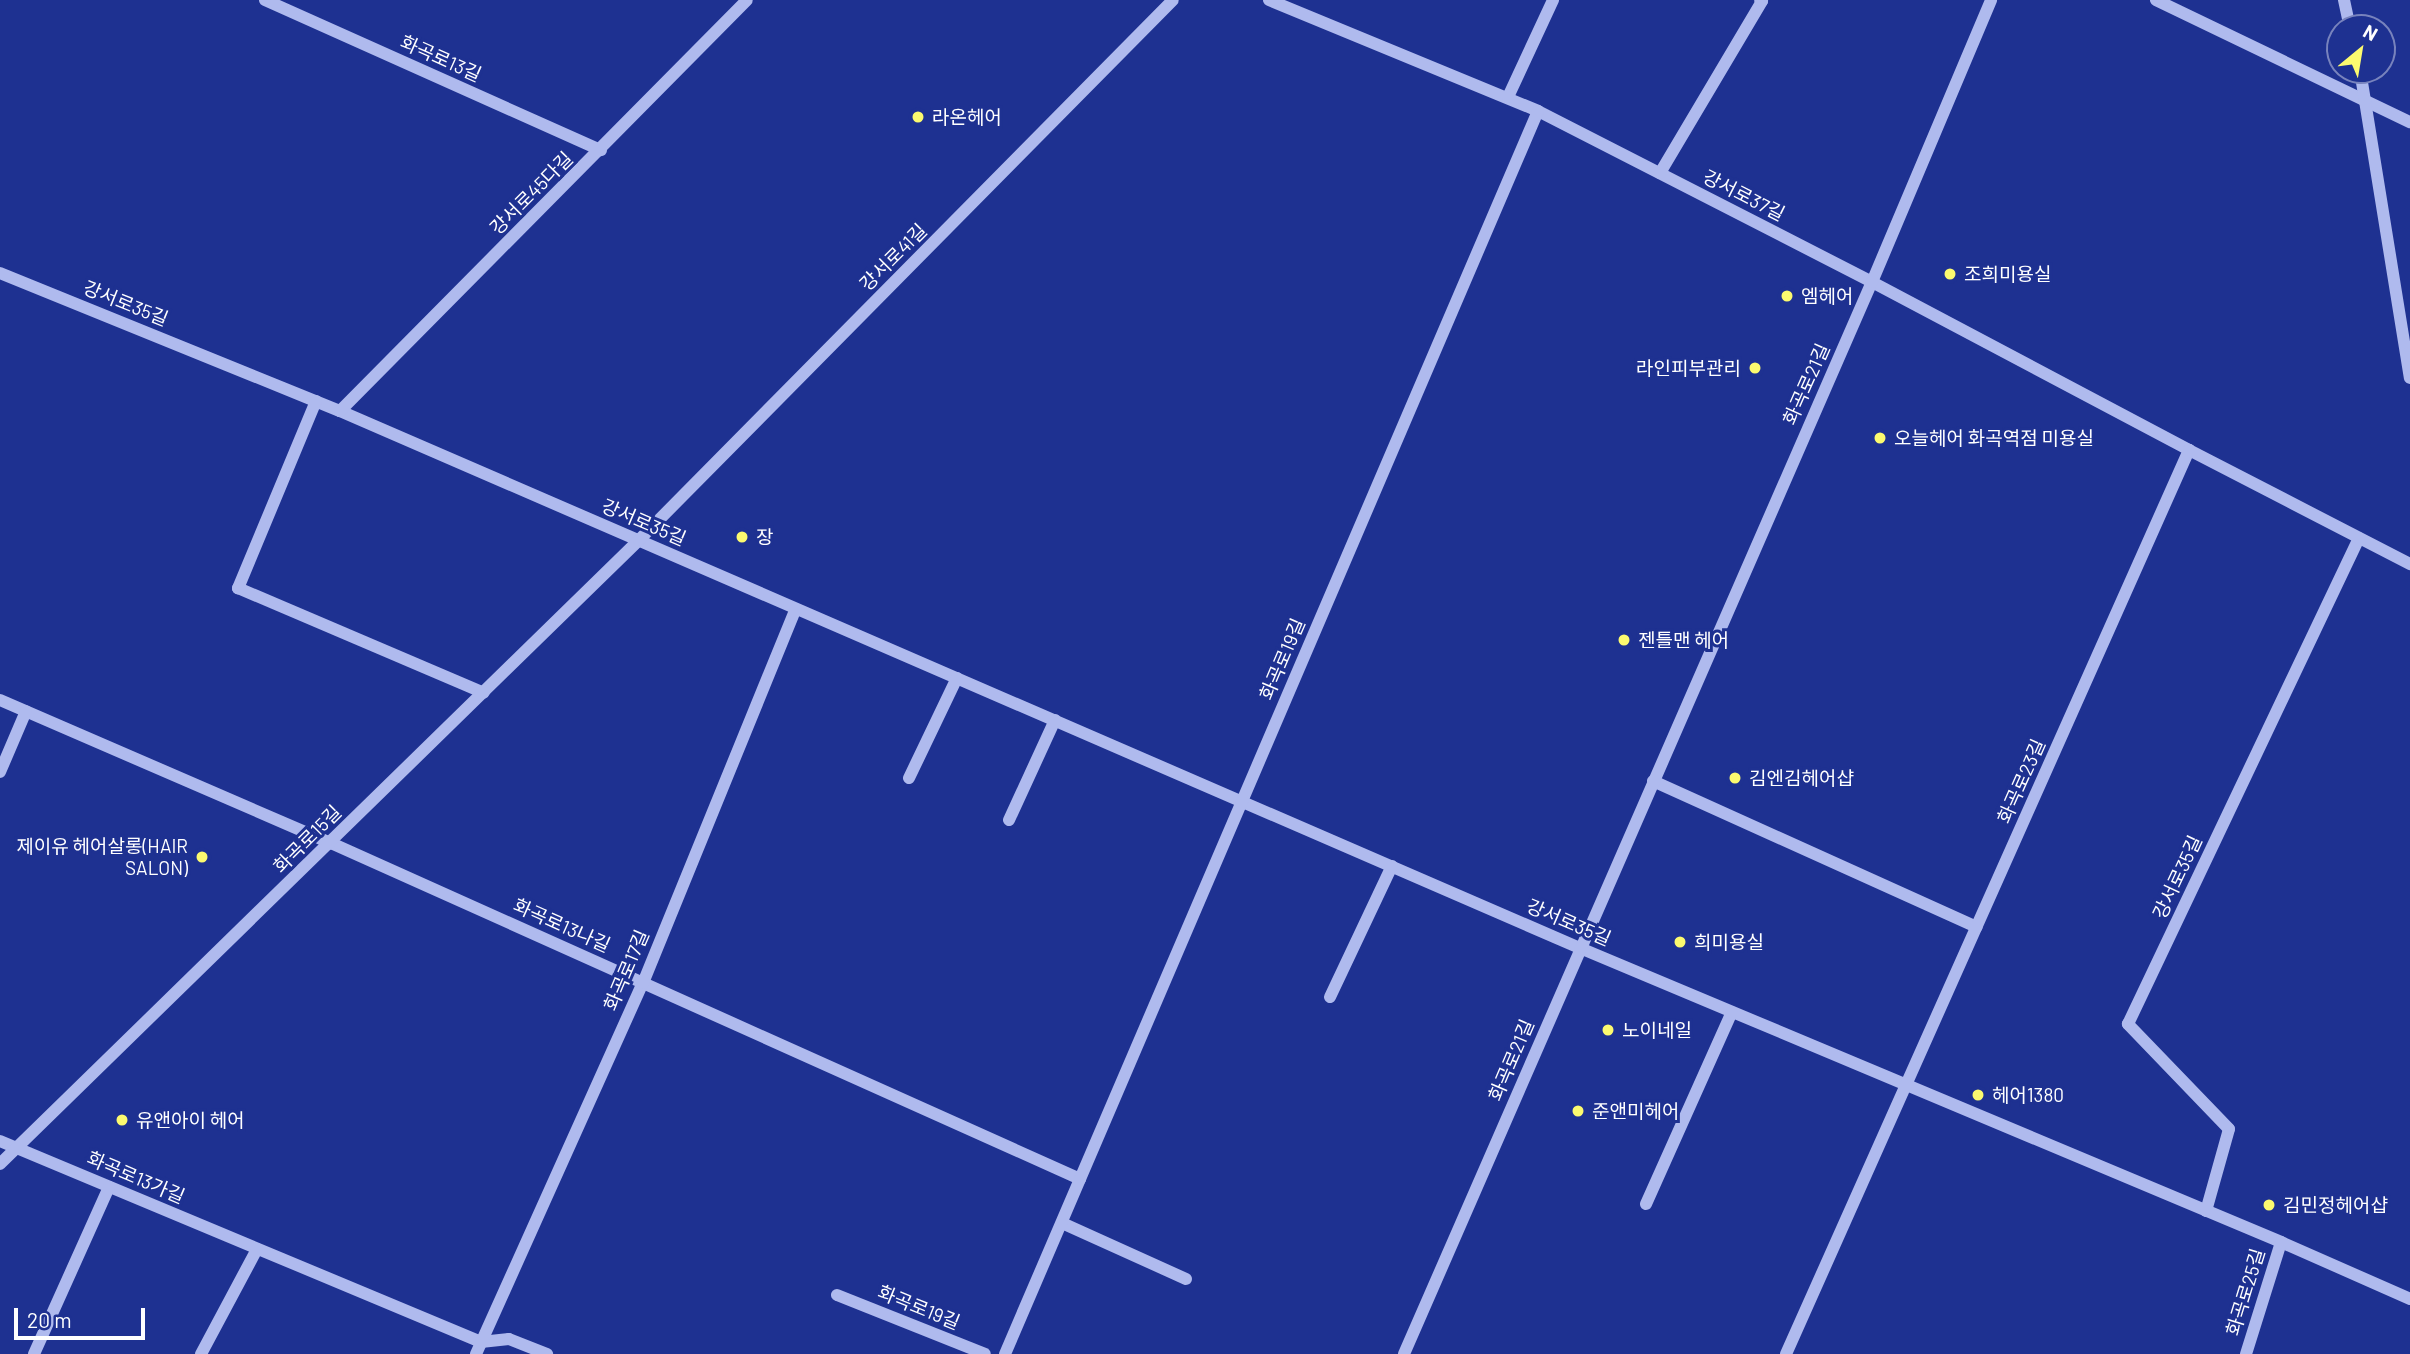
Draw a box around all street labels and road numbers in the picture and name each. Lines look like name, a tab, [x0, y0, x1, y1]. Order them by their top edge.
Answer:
street label: 화곡로13길	[397, 30, 485, 86]
street label: 강서로45다길	[485, 147, 577, 239]
street label: 강서로37길	[1699, 165, 1789, 225]
street label: 강서로41길	[855, 219, 931, 295]
street label: 강서로35길	[80, 276, 172, 330]
street label: 화곡로21길	[1778, 340, 1834, 428]
street label: 강서로35길	[598, 494, 690, 550]
street label: 화곡로19길	[1255, 615, 1309, 703]
street label: 화곡로23길	[1992, 735, 2050, 827]
street label: 화곡로15길	[268, 800, 346, 878]
street label: 강서로35길	[2148, 832, 2206, 922]
street label: 화곡로13나길	[510, 893, 614, 957]
street label: 강서로35길	[1523, 894, 1615, 950]
street label: 화곡로17길	[599, 926, 653, 1014]
street label: 화곡로21길	[1484, 1016, 1538, 1104]
street label: 화곡로13가길	[84, 1146, 188, 1208]
street label: 화곡로25길	[2221, 1246, 2269, 1338]
street label: 화곡로19길	[875, 1280, 963, 1334]

